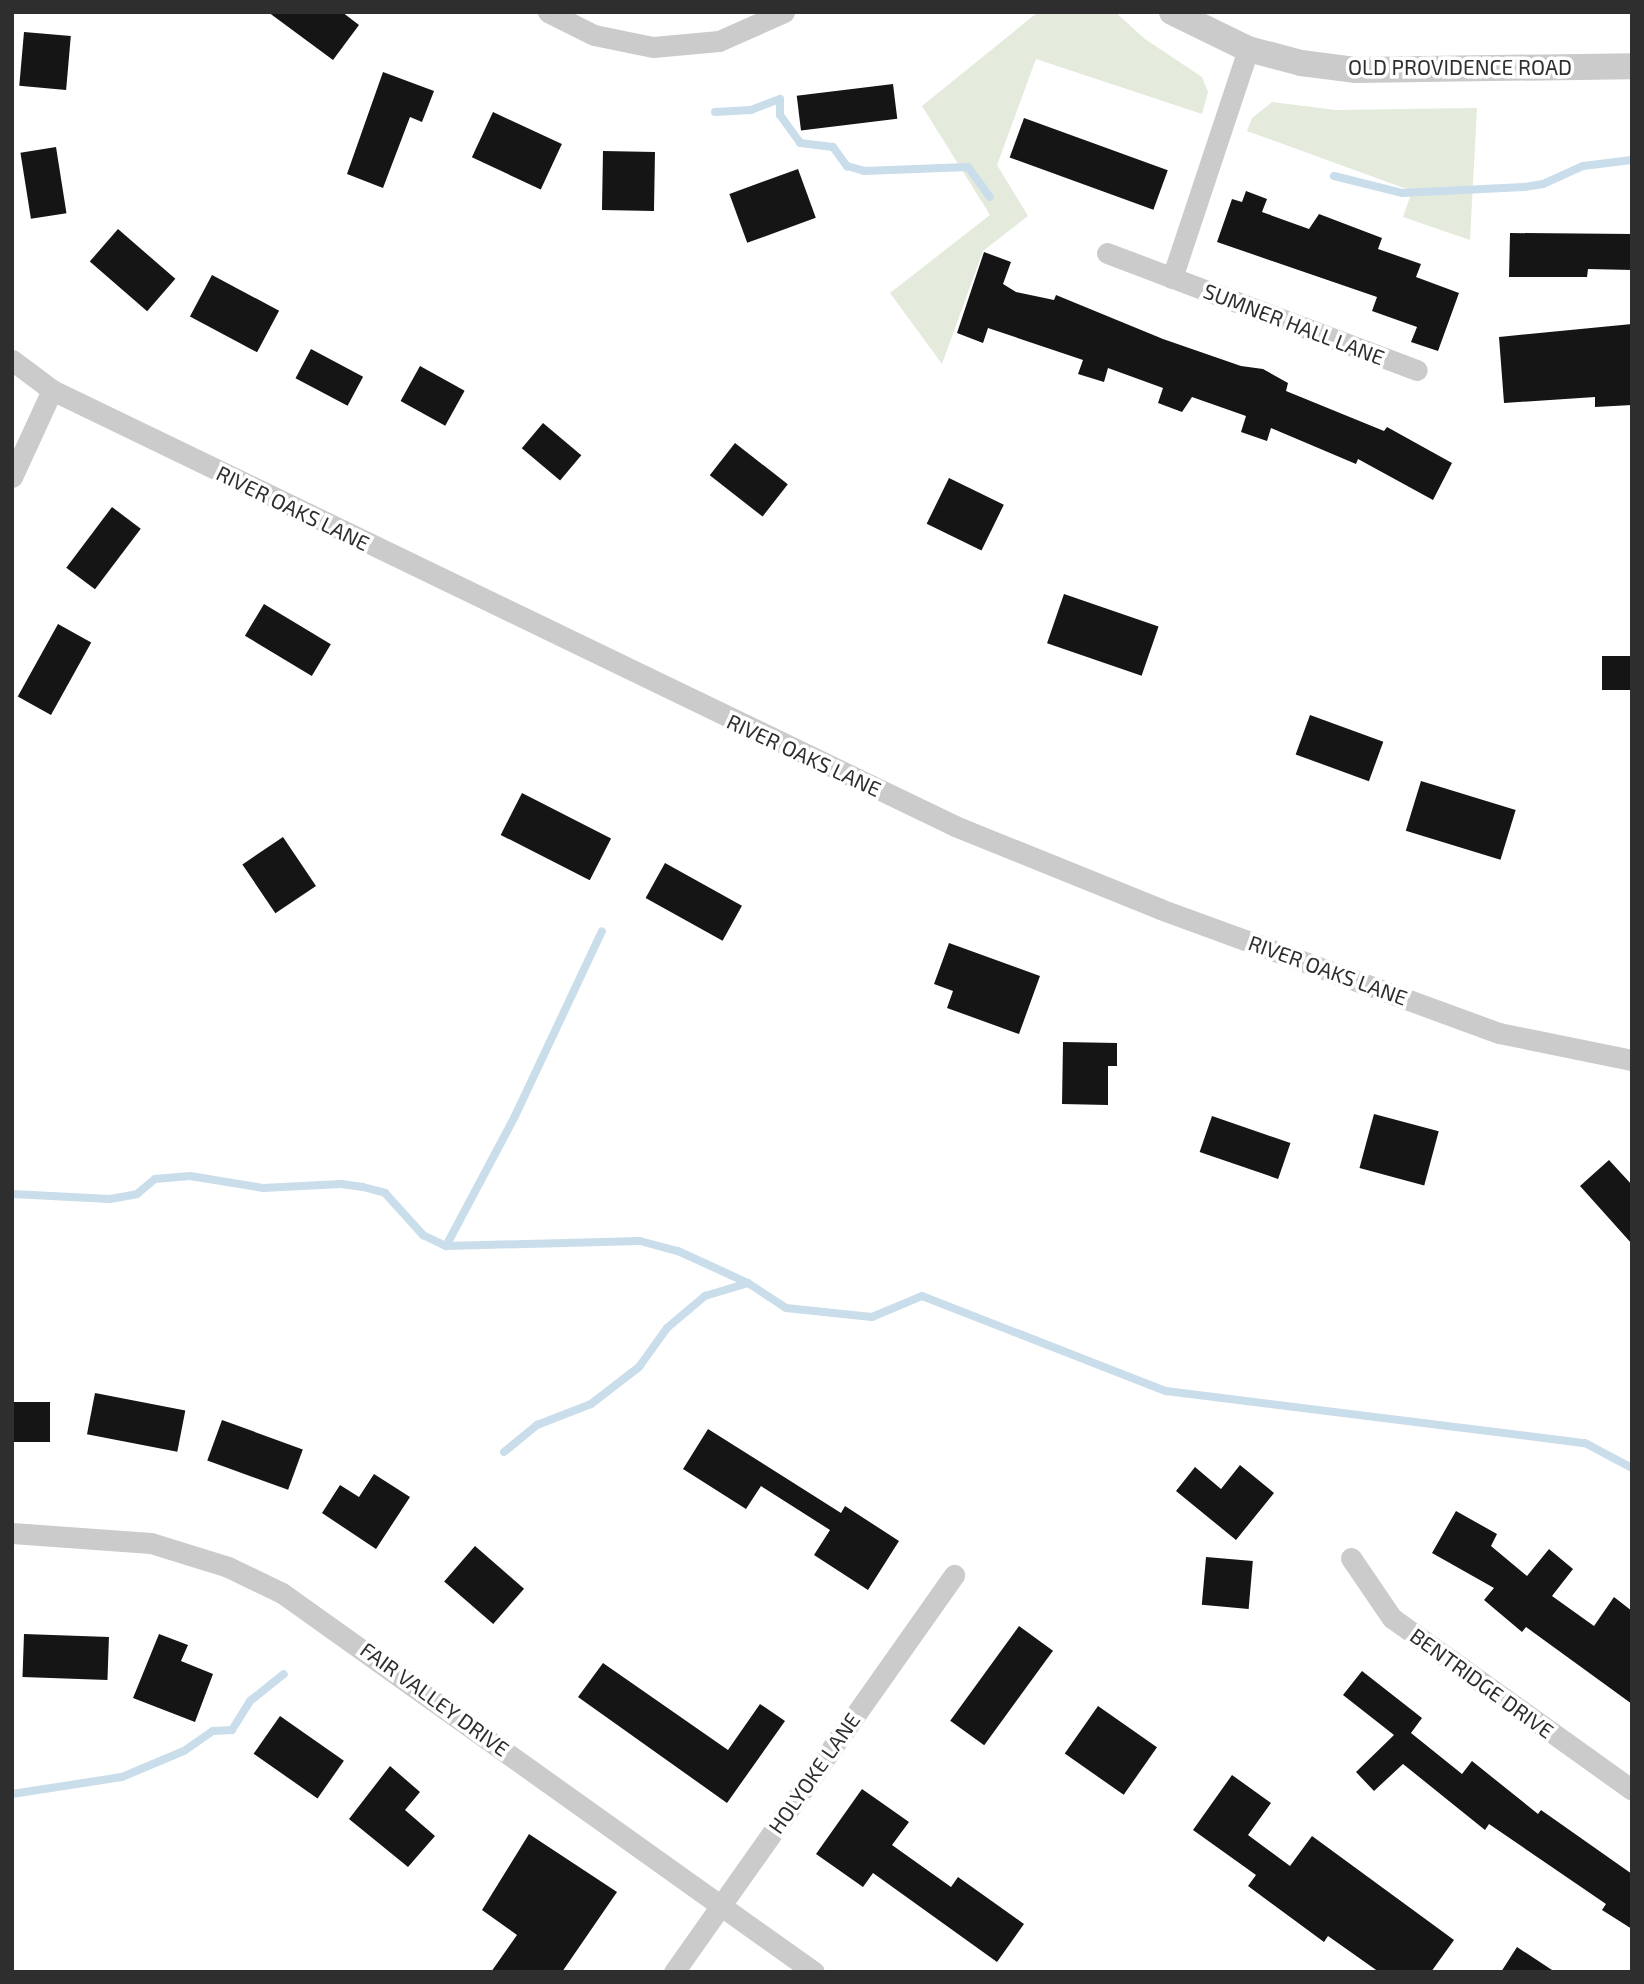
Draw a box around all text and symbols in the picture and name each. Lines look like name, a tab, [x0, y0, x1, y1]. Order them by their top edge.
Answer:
street label: OLD PROVIDENCE ROAD	[1348, 54, 1572, 80]
street label: SUMNER HALL LANE	[1200, 278, 1388, 370]
street label: RIVER OAKS LANE	[212, 460, 374, 556]
street label: RIVER OAKS LANE	[723, 708, 885, 802]
street label: RIVER OAKS LANE	[1245, 930, 1411, 1010]
street label: BENTRIDGE DRIVE	[1405, 1623, 1559, 1743]
street label: FAIR VALLEY DRIVE	[355, 1636, 515, 1762]
street label: HOLYOKE LANE	[763, 1708, 865, 1838]

